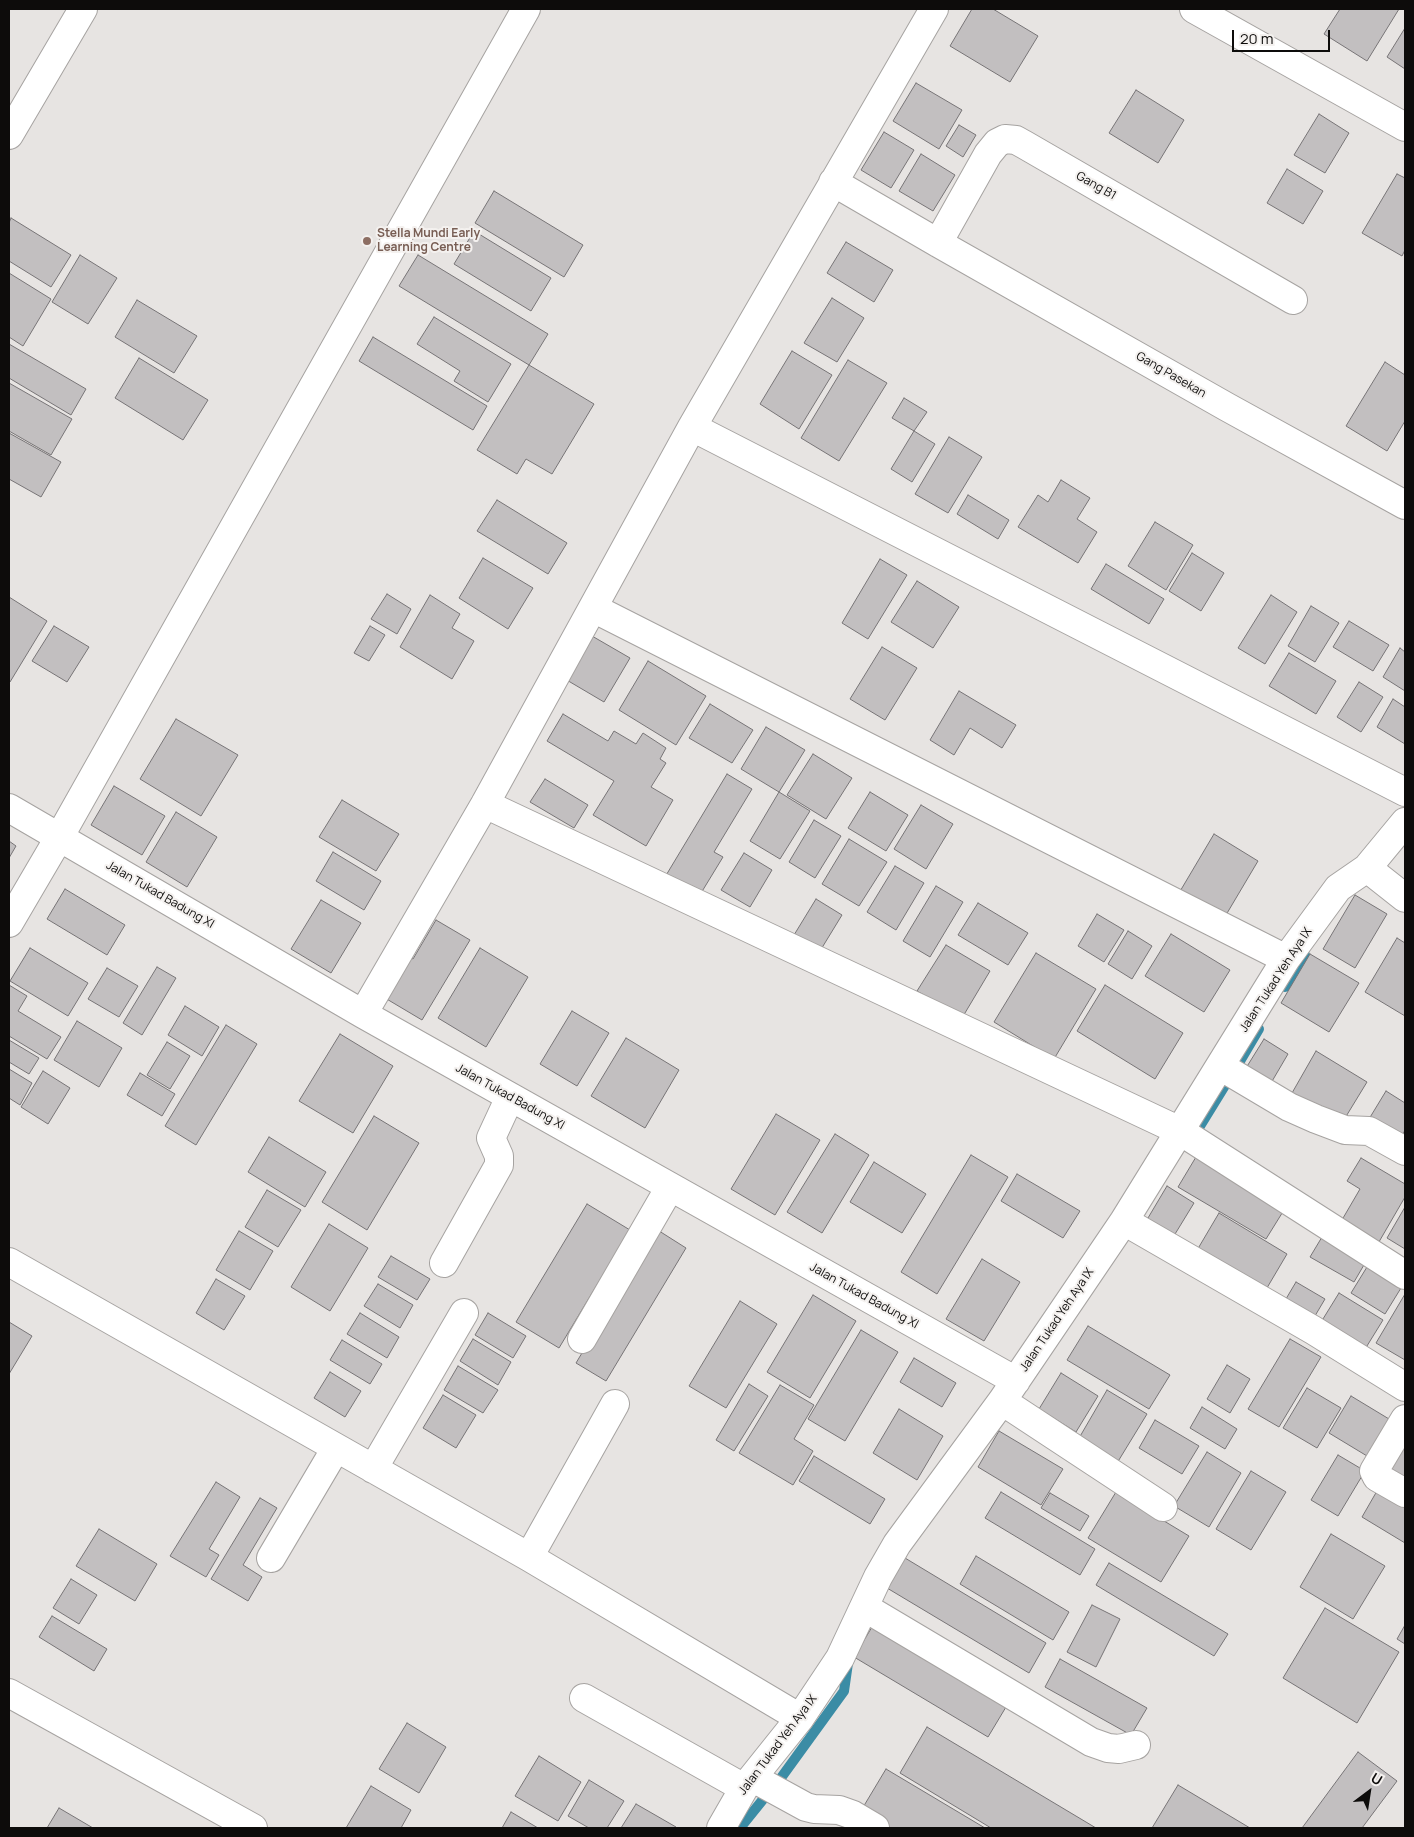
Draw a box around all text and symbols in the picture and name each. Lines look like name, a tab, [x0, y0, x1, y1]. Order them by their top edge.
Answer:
scale bar	[1234, 20, 1332, 52]
text: 20 m	[1240, 28, 1273, 49]
street label: Gang B1	[1073, 169, 1119, 203]
place label: Stella Mundi Early Learning Centre	[377, 227, 480, 255]
marker: Stella Mundi Early Learning Centre	[361, 235, 373, 247]
street label: Gang Pasekan	[1133, 349, 1209, 401]
street label: Jalan Tukad Badung XI	[104, 858, 216, 932]
street label: Jalan Tukad Yeh Aya IX	[1237, 925, 1315, 1035]
street label: Jalan Tukad Badung XI	[453, 1061, 567, 1133]
street label: Jalan Tukad Badung XI	[807, 1260, 921, 1332]
street label: Jalan Tukad Yeh Aya IX	[1017, 1266, 1097, 1374]
street label: Jalan Tukad Yeh Aya IX	[736, 1692, 820, 1798]
north arrow	[1344, 1767, 1394, 1817]
text: U	[1368, 1768, 1386, 1789]

